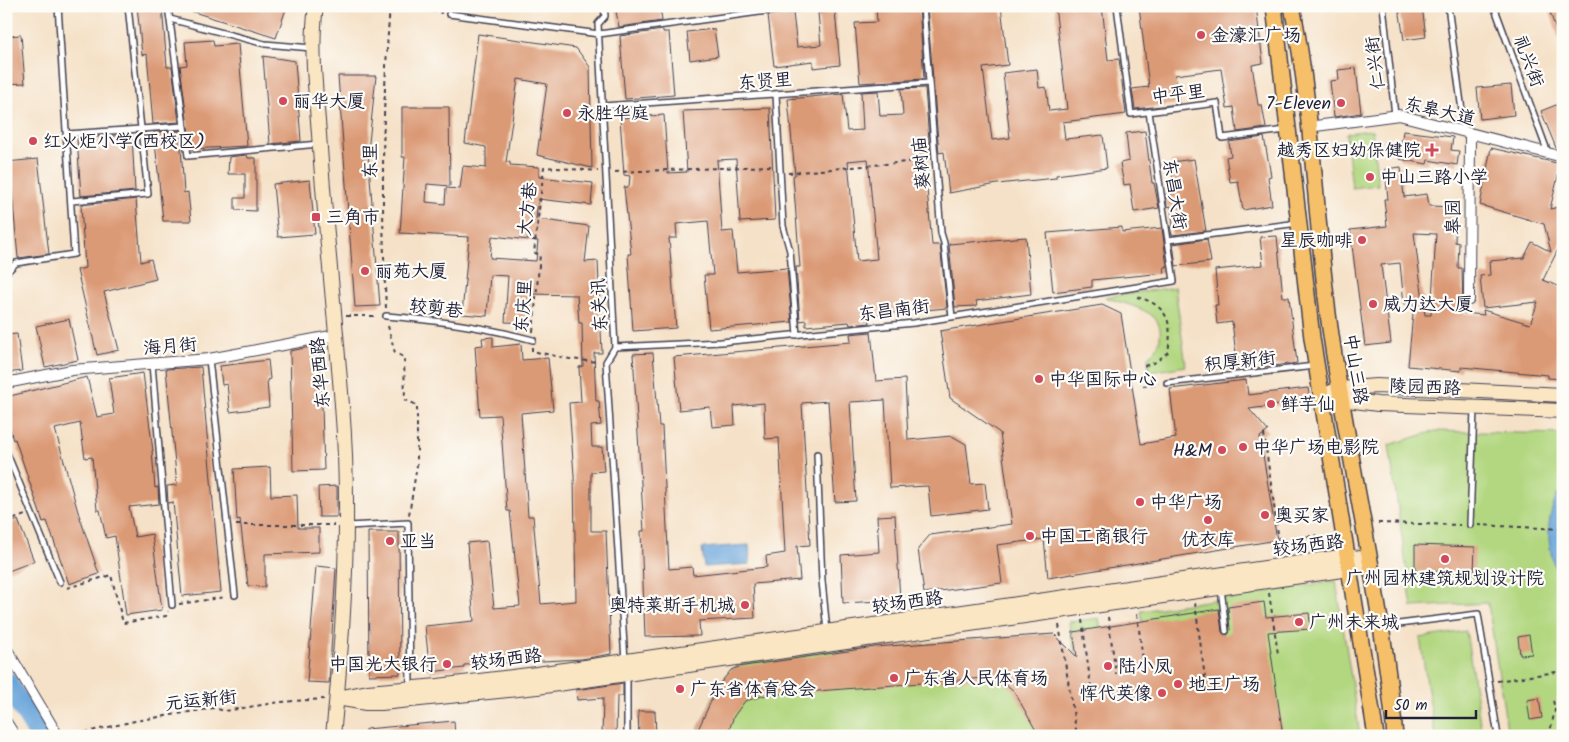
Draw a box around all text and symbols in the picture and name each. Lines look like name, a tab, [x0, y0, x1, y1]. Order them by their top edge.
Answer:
place label: 金濠汇广场	[1211, 22, 1301, 51]
marker: 金濠汇广场	[1195, 29, 1207, 41]
street label: 礼兴街	[1504, 31, 1551, 92]
street label: 仁兴街	[1359, 34, 1394, 91]
street label: 东贤里	[737, 66, 793, 99]
street label: 中平里	[1150, 78, 1207, 113]
place label: 丽华大厦	[293, 88, 365, 117]
place label: 7-Eleven	[1266, 90, 1331, 119]
street label: 东皋大道	[1401, 90, 1478, 135]
marker: 丽华大厦	[277, 95, 289, 107]
marker: 7-Eleven	[1335, 97, 1347, 109]
place label: 永胜华庭	[577, 100, 649, 129]
marker: 永胜华庭	[561, 107, 573, 119]
place label: 红火炬小学(西校区)	[43, 128, 205, 157]
marker: 红火炬小学(西校区)	[27, 135, 39, 147]
street label: 葵树庙	[906, 135, 939, 191]
place label: 越秀区妇幼保健院	[1277, 137, 1421, 166]
street label: 东里	[357, 143, 386, 179]
marker: 越秀区妇幼保健院	[1425, 143, 1439, 157]
street label: 东昌大街	[1154, 156, 1193, 232]
place label: 中山三路小学	[1380, 164, 1488, 193]
marker: 中山三路小学	[1364, 171, 1376, 183]
street label: 大方巷	[511, 181, 546, 238]
street label: 皋园	[1440, 199, 1469, 235]
place label: 三角市	[326, 204, 380, 233]
marker: 三角市	[310, 211, 322, 223]
place label: 星辰咖啡	[1280, 227, 1352, 256]
marker: 星辰咖啡	[1356, 234, 1368, 246]
place label: 丽苑大厦	[375, 258, 447, 287]
marker: 丽苑大厦	[359, 265, 371, 277]
street label: 东关讯	[585, 277, 616, 333]
street label: 东庆里	[508, 278, 541, 334]
place label: 威力达大厦	[1383, 291, 1473, 320]
street label: 较剪巷	[407, 292, 464, 327]
street label: 东昌南街	[857, 293, 932, 330]
marker: 威力达大厦	[1367, 298, 1379, 310]
street label: 海月街	[142, 331, 198, 364]
street label: 中山三路	[1335, 331, 1374, 407]
street label: 东华西路	[304, 336, 339, 410]
street label: 积厚新街	[1203, 344, 1277, 381]
place label: 中华国际中心	[1049, 366, 1157, 395]
marker: 中华国际中心	[1033, 373, 1045, 385]
street label: 陵园西路	[1388, 373, 1461, 404]
place label: 鲜芋仙	[1281, 391, 1335, 420]
marker: 鲜芋仙	[1265, 398, 1277, 410]
place label: 中华广场电影院	[1253, 434, 1379, 463]
place label: H&M	[1173, 437, 1213, 466]
marker: 中华广场电影院	[1237, 441, 1249, 453]
marker: H&M	[1216, 444, 1228, 456]
place label: 中华广场	[1150, 489, 1222, 518]
marker: 中华广场	[1134, 496, 1146, 508]
place label: 奥买家	[1275, 502, 1329, 531]
marker: 奥买家	[1259, 509, 1271, 521]
marker: 优衣库	[1202, 514, 1214, 526]
place label: 中国工商银行	[1040, 523, 1148, 552]
place label: 优衣库	[1181, 526, 1235, 555]
place label: 亚当	[400, 528, 436, 557]
street label: 较场西路	[1271, 528, 1346, 565]
marker: 中国工商银行	[1024, 530, 1036, 542]
marker: 亚当	[384, 535, 396, 547]
marker: 广州园林建筑规划设计院	[1439, 553, 1451, 565]
place label: 广州园林建筑规划设计院	[1346, 565, 1544, 594]
street label: 较场西路	[870, 584, 945, 623]
place label: 奥特莱斯手机城	[609, 592, 735, 621]
marker: 奥特莱斯手机城	[739, 599, 751, 611]
place label: 广州未来城	[1309, 609, 1399, 638]
marker: 广州未来城	[1293, 616, 1305, 628]
street label: 较场西路	[469, 642, 544, 679]
place label: 中国光大银行	[329, 651, 437, 680]
place label: 陆小凤	[1118, 653, 1172, 682]
marker: 中国光大银行	[441, 658, 453, 670]
marker: 陆小凤	[1102, 660, 1114, 672]
place label: 广东省人民体育场	[904, 665, 1048, 694]
place label: 地王广场	[1188, 671, 1260, 700]
marker: 广东省人民体育场	[888, 672, 900, 684]
place label: 广东省体育总会	[690, 676, 816, 705]
marker: 地王广场	[1172, 678, 1184, 690]
place label: 恽代英像	[1080, 680, 1152, 709]
street label: 元运新街	[164, 683, 238, 720]
marker: 广东省体育总会	[674, 683, 686, 695]
marker: 恽代英像	[1156, 687, 1168, 699]
scale bar	[1386, 687, 1476, 719]
text: 50 m	[1394, 694, 1428, 718]

